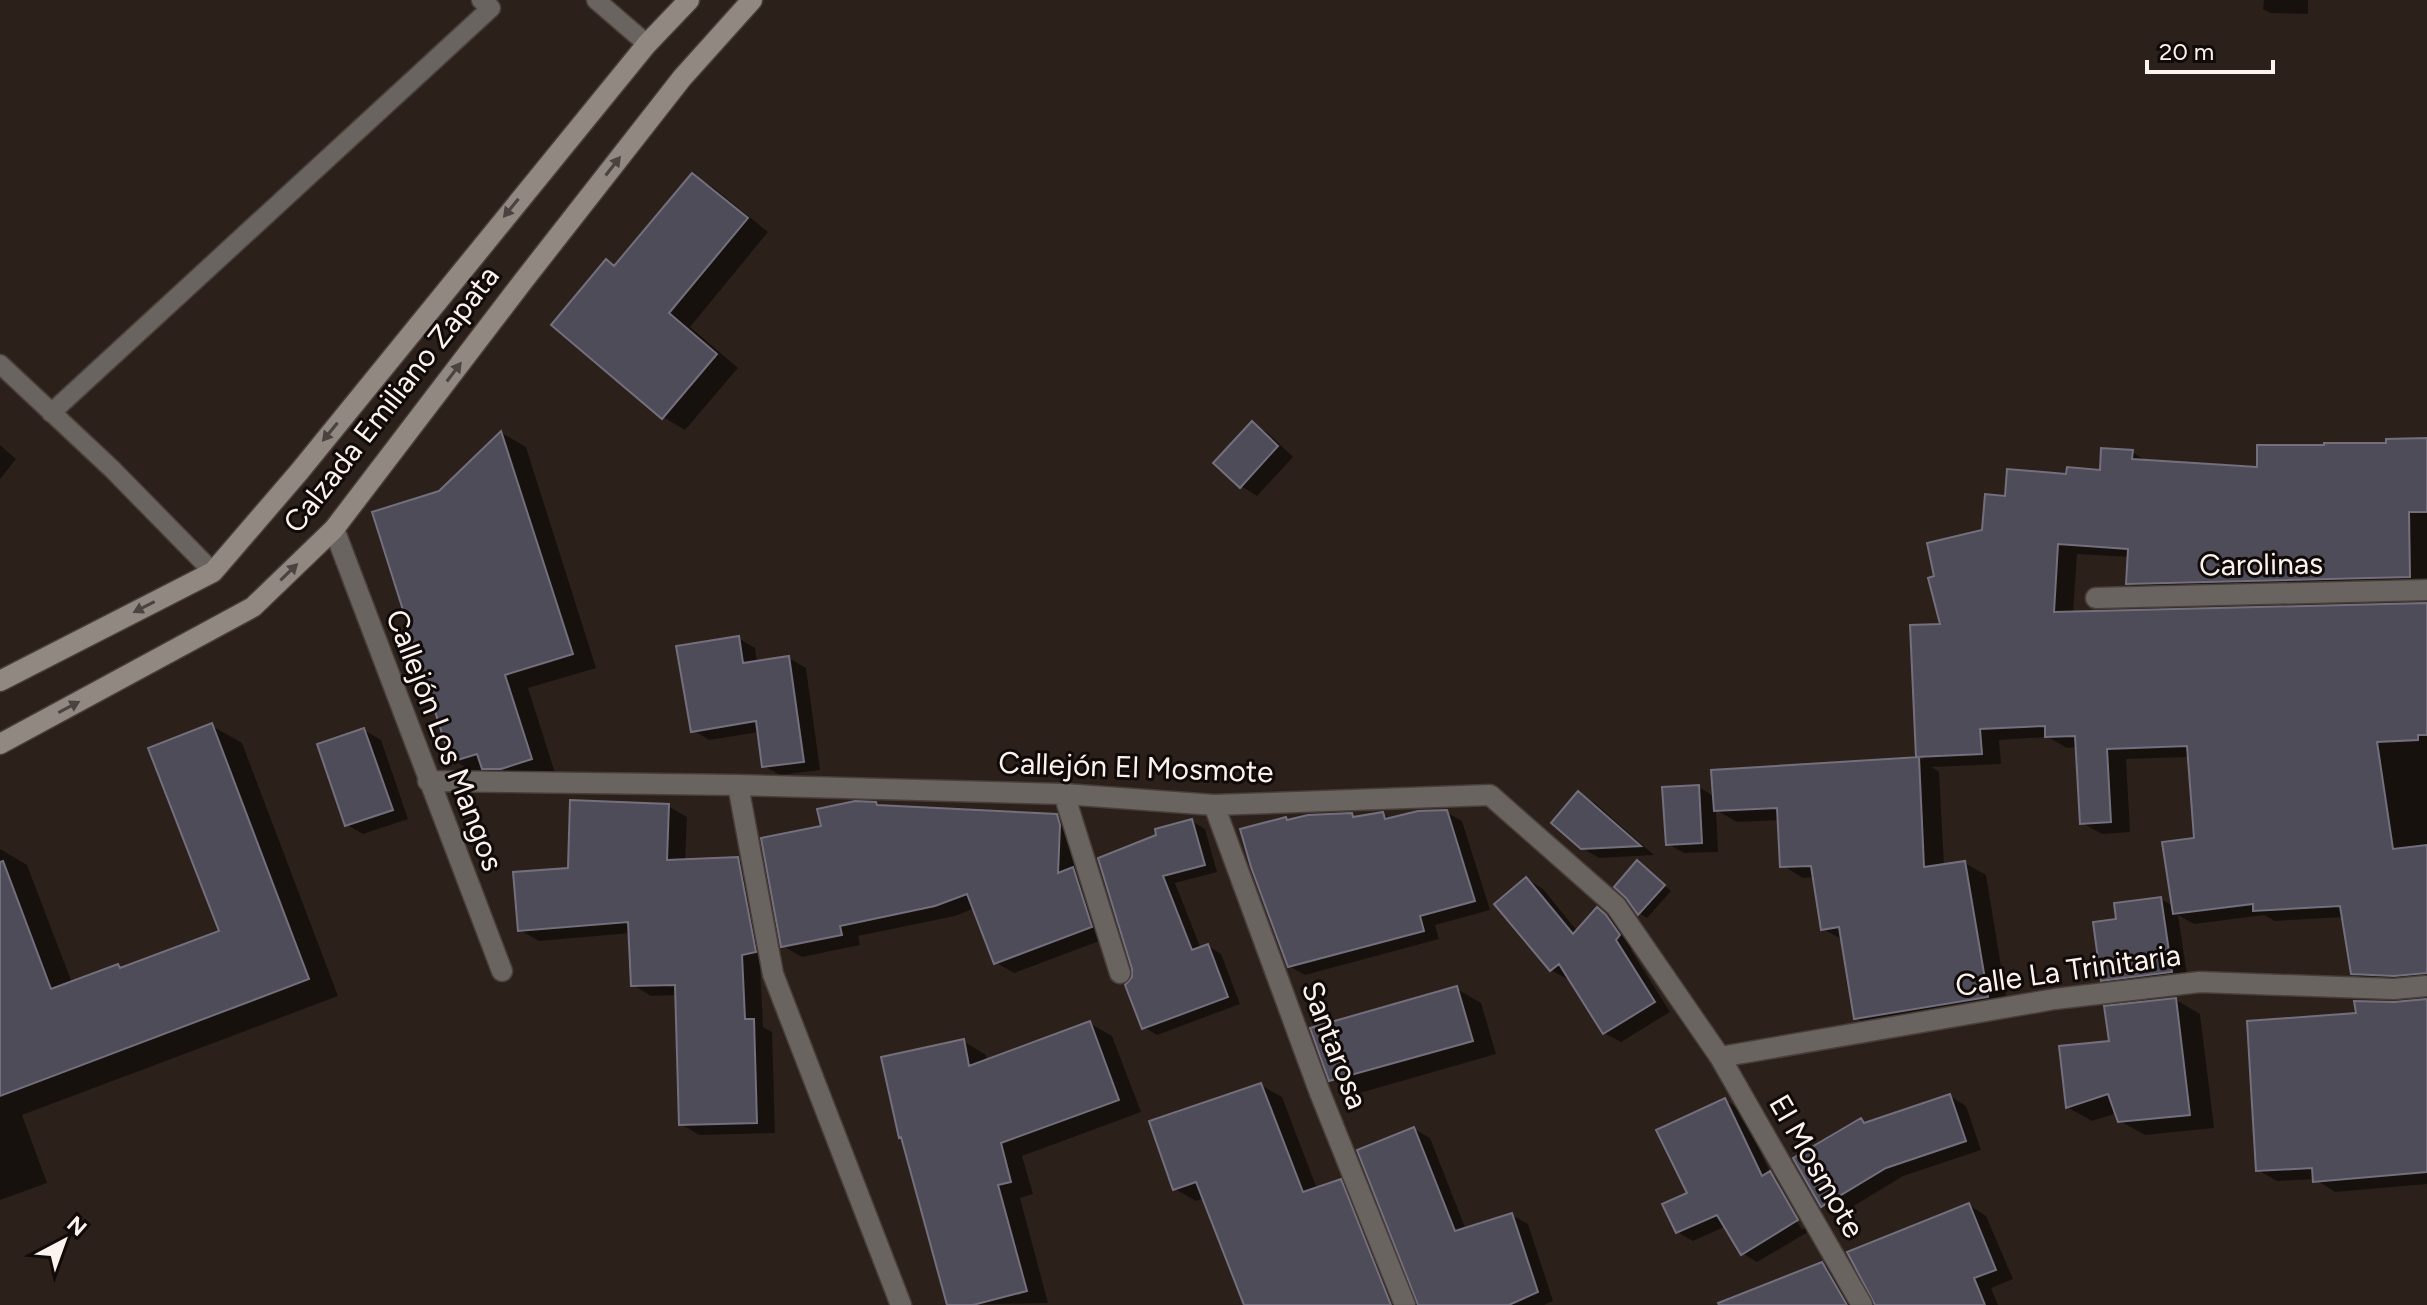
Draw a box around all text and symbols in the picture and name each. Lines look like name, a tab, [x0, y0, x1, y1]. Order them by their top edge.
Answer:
scale bar	[2147, 24, 2273, 74]
text: 20 m	[2159, 37, 2214, 66]
one-way arrow	[605, 156, 621, 176]
one-way arrow	[503, 198, 520, 218]
street label: Calzada Emiliano Zapata	[275, 258, 507, 540]
one-way arrow	[446, 361, 462, 382]
one-way arrow	[322, 422, 339, 442]
street label: Carolinas	[2199, 544, 2323, 584]
one-way arrow	[279, 563, 298, 581]
one-way arrow	[132, 601, 155, 614]
street label: Callejón Los Mangos	[378, 604, 512, 876]
one-way arrow	[57, 700, 80, 713]
street label: Callejón El Mosmote	[998, 744, 1274, 790]
street label: Calle La Trinitaria	[1953, 936, 2183, 1004]
street label: Santarosa	[1294, 976, 1376, 1114]
street label: El Mosmote	[1761, 1088, 1873, 1244]
north arrow	[24, 1201, 104, 1281]
text: N	[62, 1211, 92, 1242]

